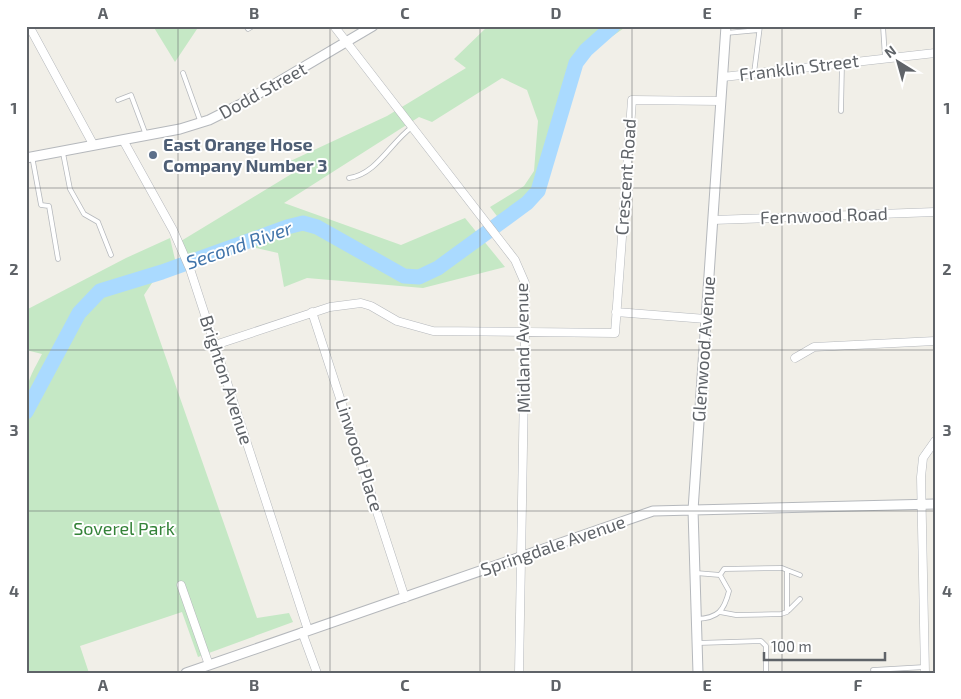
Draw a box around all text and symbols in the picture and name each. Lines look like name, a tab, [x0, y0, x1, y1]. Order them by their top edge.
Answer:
text: A	[98, 3, 109, 22]
text: B	[249, 3, 259, 22]
text: C	[400, 3, 410, 22]
text: D	[551, 3, 562, 22]
text: E	[702, 3, 712, 22]
text: F	[854, 3, 863, 22]
north arrow	[874, 38, 924, 88]
text: N	[881, 41, 899, 61]
street label: Franklin Street	[738, 49, 860, 85]
street label: Dodd Street	[215, 57, 310, 123]
text: 1	[11, 98, 17, 117]
text: 1	[944, 98, 950, 117]
street label: Crescent Road	[610, 118, 640, 236]
place label: East Orange Hose Company Number 3	[163, 133, 327, 176]
marker: East Orange Hose Company Number 3	[147, 149, 159, 161]
street label: Fernwood Road	[760, 202, 888, 228]
water label: Second River	[183, 215, 295, 273]
text: 2	[9, 259, 19, 278]
text: 2	[942, 259, 952, 278]
street label: Glenwood Avenue	[687, 275, 719, 423]
street label: Midland Avenue	[510, 283, 534, 413]
street label: Brighton Avenue	[196, 312, 258, 447]
street label: Linwood Place	[331, 395, 389, 514]
text: 3	[9, 420, 19, 439]
text: 3	[942, 420, 952, 439]
street label: Springdale Avenue	[477, 510, 628, 580]
park label: Soverel Park	[73, 517, 175, 539]
text: 4	[9, 581, 19, 600]
text: 4	[942, 581, 952, 600]
scale bar	[764, 629, 885, 661]
text: 100 m	[771, 637, 812, 655]
text: A	[98, 675, 109, 694]
text: B	[249, 675, 259, 694]
text: C	[400, 675, 410, 694]
text: D	[551, 675, 562, 694]
text: E	[702, 675, 712, 694]
text: F	[854, 675, 863, 694]

